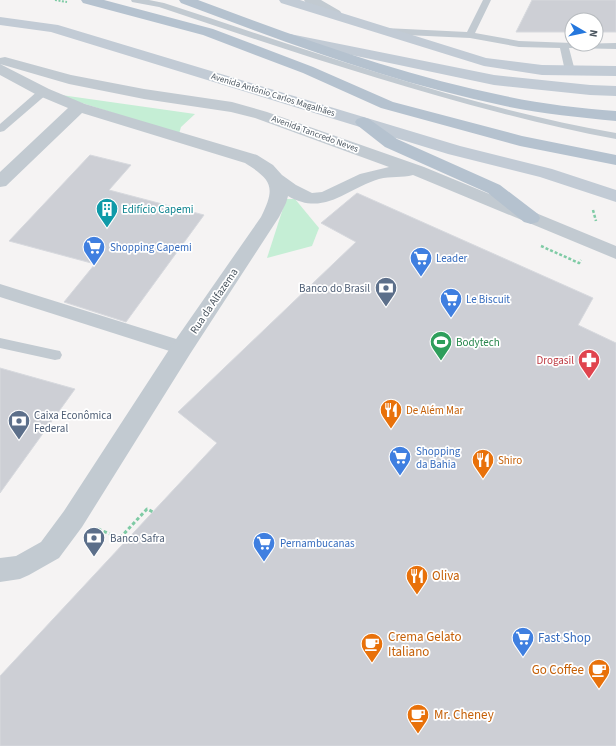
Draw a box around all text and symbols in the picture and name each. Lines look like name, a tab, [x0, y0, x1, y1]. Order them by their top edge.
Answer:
north arrow	[564, 12, 604, 52]
text: N	[585, 29, 601, 38]
street label: Avenida Antônio Carlos Magalhães	[209, 70, 337, 120]
street label: Avenida Tancredo Neves	[270, 112, 360, 156]
building icon: Edifício Capemi	[94, 196, 120, 229]
place label: Edifício Capemi	[122, 202, 194, 217]
supermarket icon: Shopping Capemi	[81, 234, 107, 267]
place label: Shopping Capemi	[110, 240, 192, 255]
supermarket icon: Leader	[408, 245, 434, 278]
place label: Leader	[436, 251, 468, 266]
street label: Rua da Alfazema	[187, 265, 241, 337]
bank icon: Banco do Brasil	[373, 275, 399, 308]
place label: Banco do Brasil	[299, 281, 370, 296]
supermarket icon: Le Biscuit	[438, 286, 464, 319]
place label: Le Biscuit	[466, 292, 510, 307]
sports icon: Bodytech	[428, 329, 454, 362]
place label: Bodytech	[456, 335, 500, 350]
pharmacy icon: Drogasil	[576, 347, 602, 380]
place label: Drogasil	[537, 353, 574, 368]
restaurant icon: De Além Mar	[378, 397, 404, 430]
place label: De Além Mar	[406, 403, 464, 418]
bank icon: Caixa Econômica Federal	[6, 408, 32, 441]
place label: Caixa Econômica Federal	[34, 408, 112, 436]
supermarket icon: Shopping da Bahia	[387, 444, 413, 477]
place label: Shopping da Bahia	[416, 444, 461, 472]
restaurant icon: Shiro	[470, 447, 496, 480]
place label: Shiro	[498, 453, 522, 468]
bank icon: Banco Safra	[81, 525, 107, 558]
supermarket icon: Pernambucanas	[251, 530, 277, 563]
place label: Banco Safra	[110, 531, 165, 546]
place label: Pernambucanas	[280, 536, 355, 551]
restaurant icon: Oliva	[404, 563, 430, 596]
place label: Oliva	[432, 567, 460, 585]
supermarket icon: Fast Shop	[510, 625, 536, 658]
place label: Crema Gelato Italiano	[388, 628, 462, 661]
place label: Fast Shop	[538, 629, 591, 647]
cafe icon: Crema Gelato Italiano	[359, 631, 385, 664]
cafe icon: Go Coffee	[586, 657, 612, 690]
place label: Go Coffee	[532, 661, 584, 679]
cafe icon: Mr. Cheney	[405, 702, 431, 735]
place label: Mr. Cheney	[434, 706, 494, 724]

